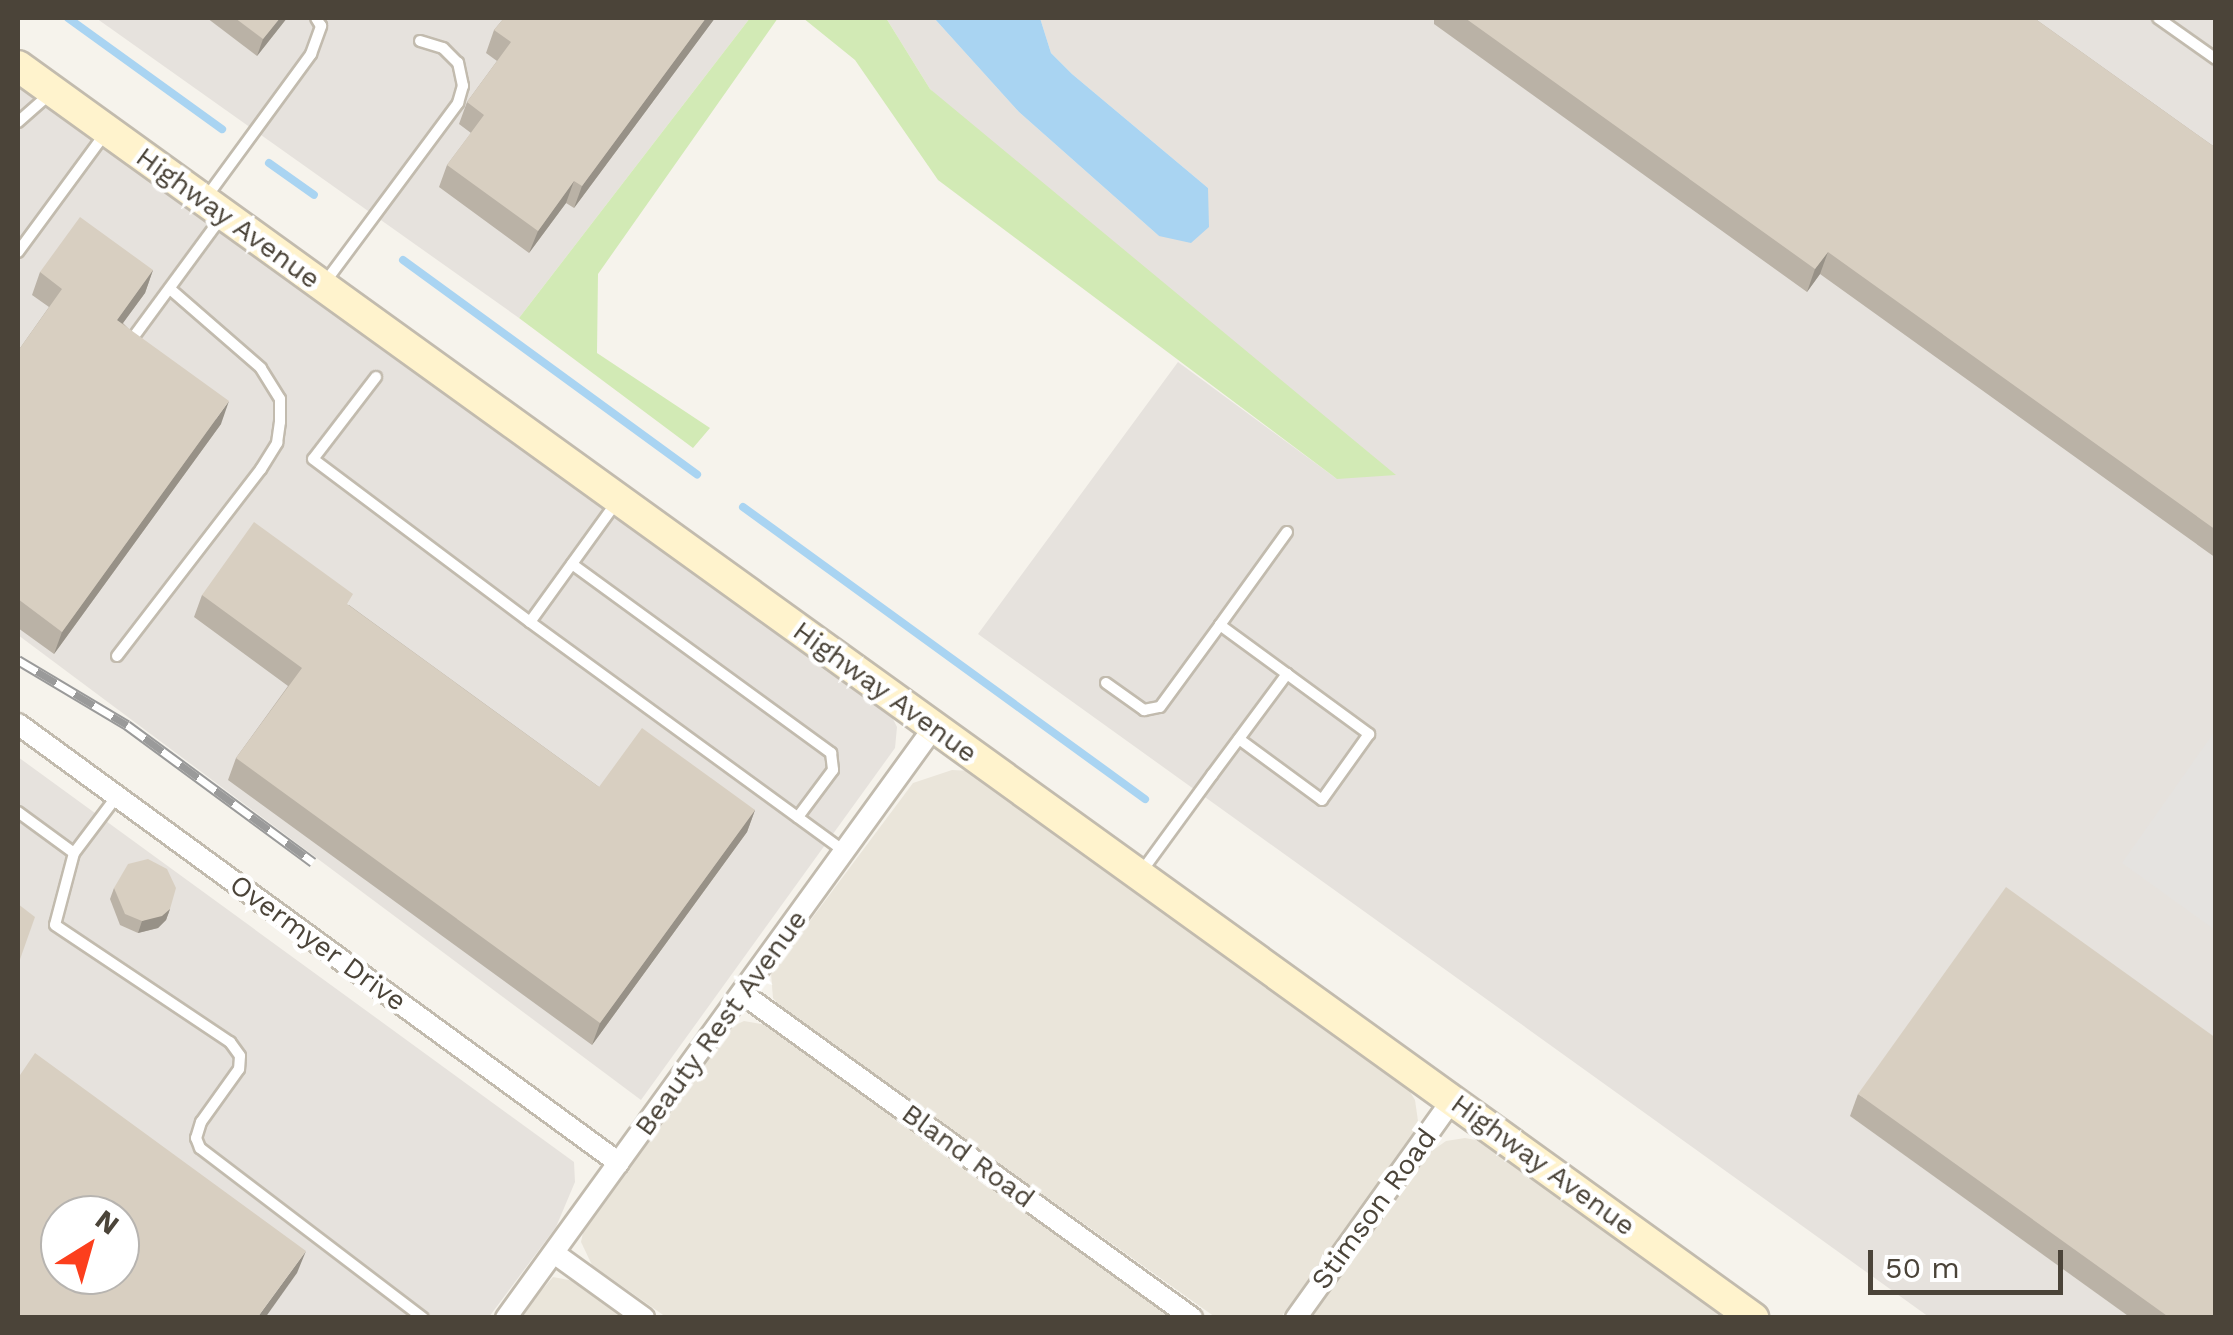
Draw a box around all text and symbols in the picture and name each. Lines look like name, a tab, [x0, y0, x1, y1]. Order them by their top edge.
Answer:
street label: Highway Avenue	[129, 139, 327, 297]
street label: Highway Avenue	[786, 613, 984, 771]
street label: Overmyer Drive	[223, 868, 413, 1018]
street label: Beauty Rest Avenue	[627, 903, 815, 1143]
street label: Highway Avenue	[1444, 1086, 1642, 1244]
street label: Bland Road	[895, 1097, 1041, 1215]
street label: Stimson Road	[1304, 1122, 1444, 1296]
north arrow	[40, 1195, 140, 1295]
text: N	[89, 1203, 125, 1242]
scale bar	[1873, 1230, 2068, 1292]
text: 50 m	[1885, 1250, 1960, 1285]

